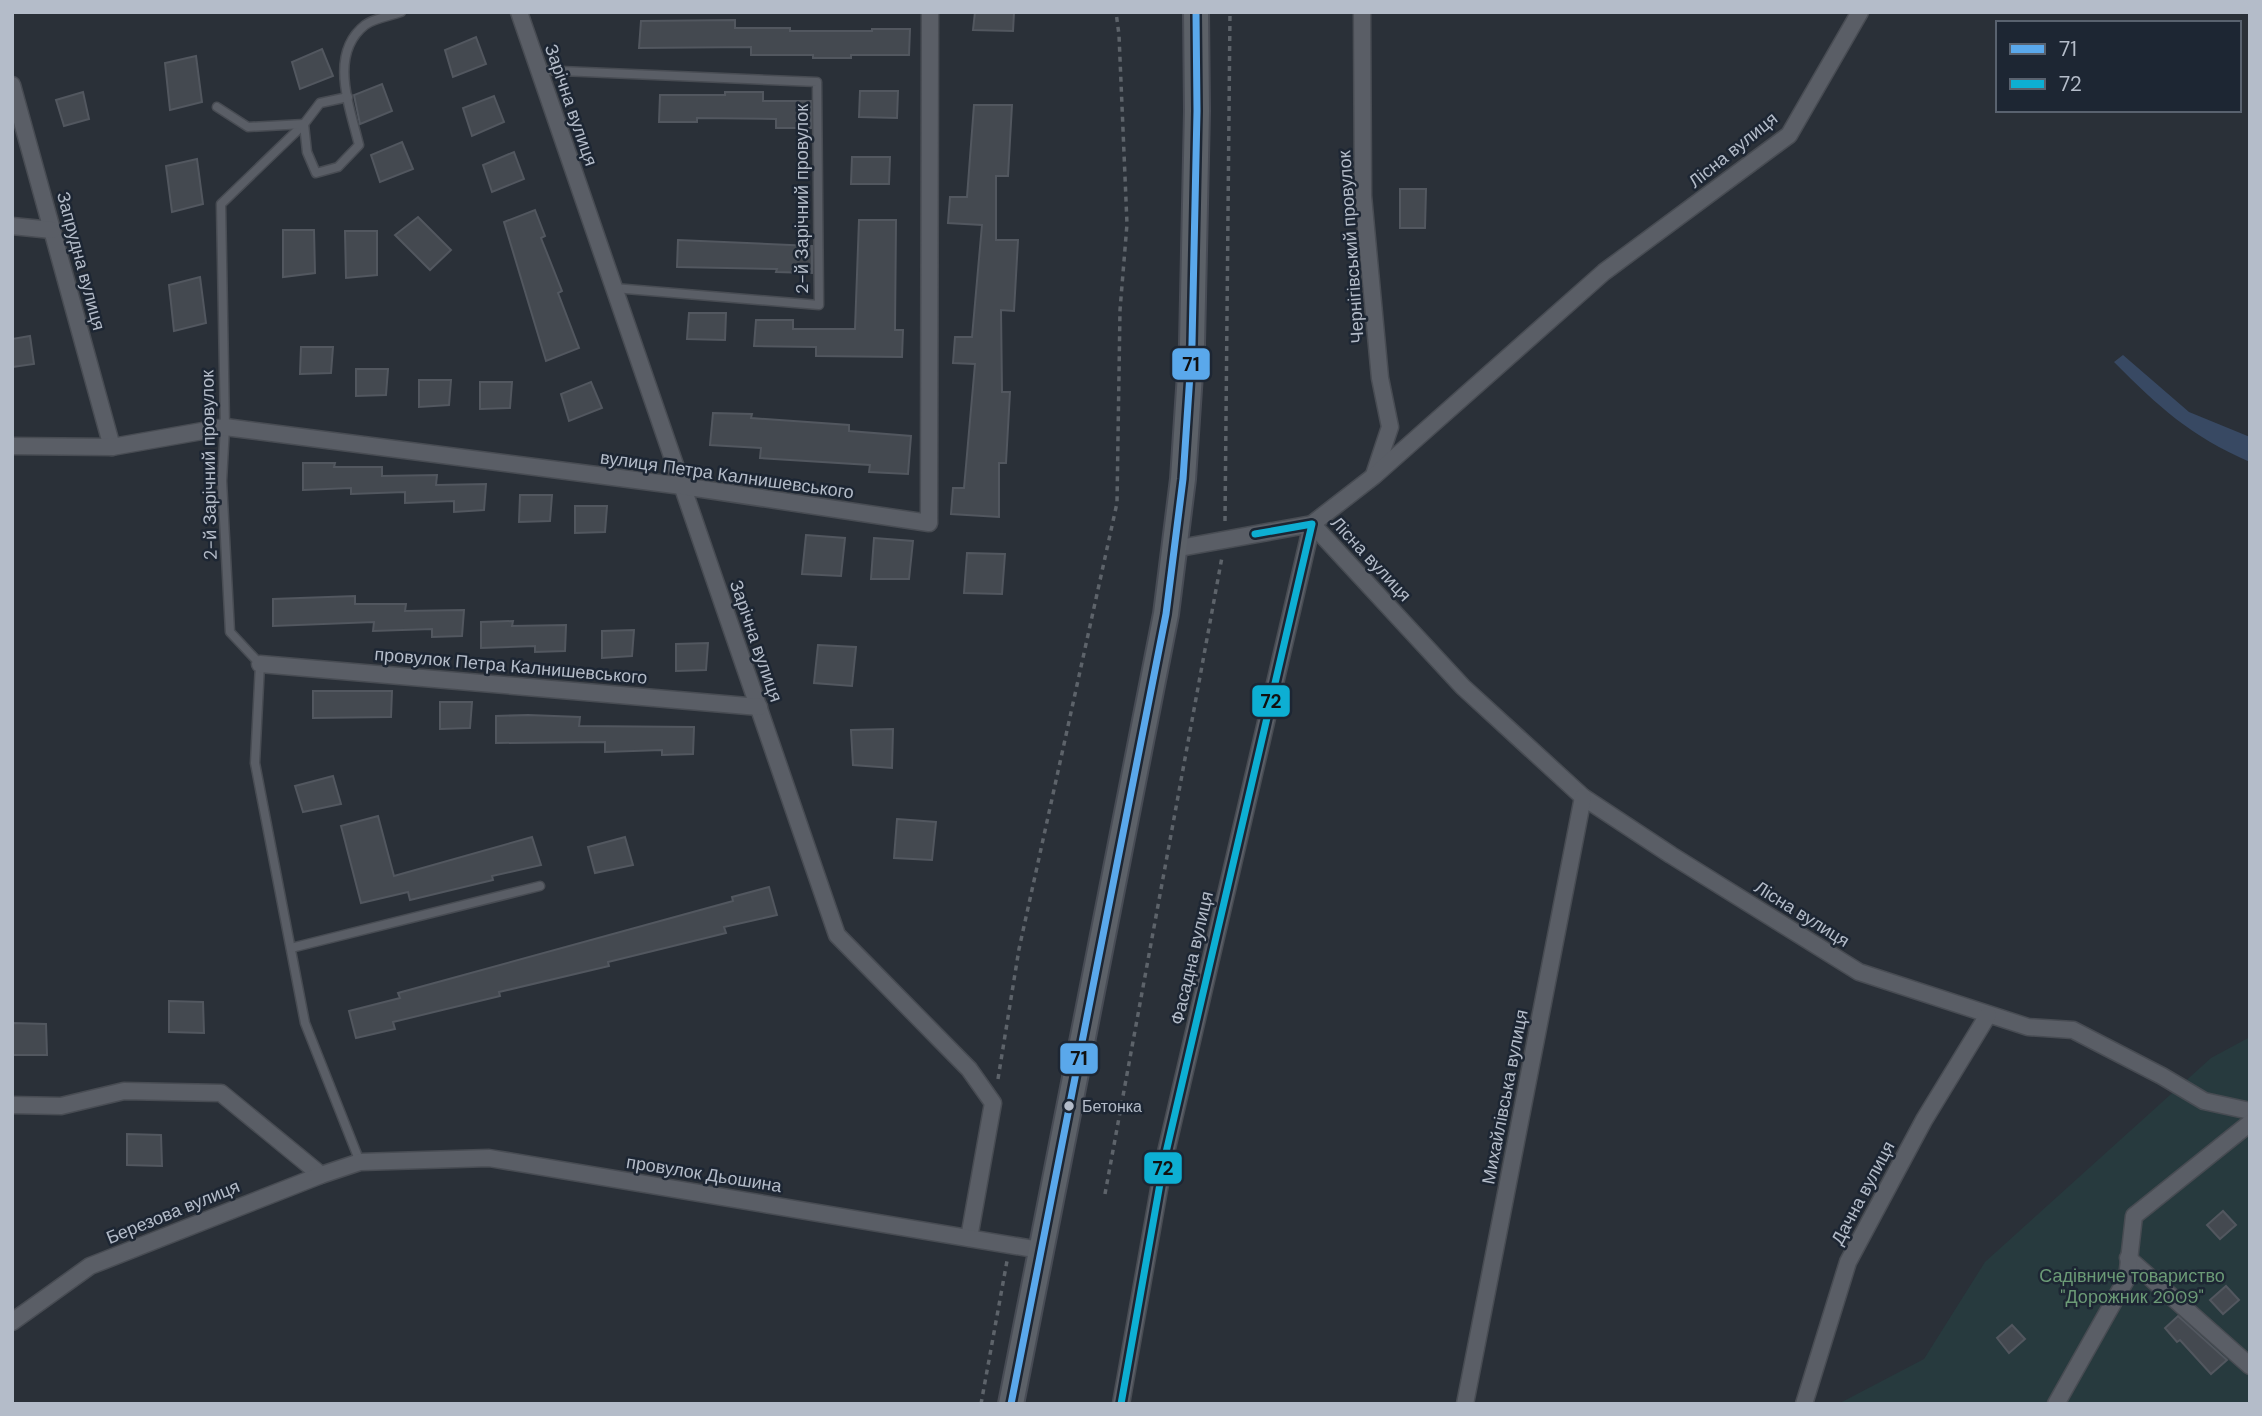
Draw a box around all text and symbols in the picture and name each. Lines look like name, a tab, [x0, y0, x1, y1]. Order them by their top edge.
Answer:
legend	[1996, 21, 2241, 112]
text: 71	[2059, 35, 2077, 63]
street label: Зарічна вулиця	[539, 41, 603, 169]
text: 72	[2059, 70, 2082, 98]
street label: 2-й Зарічний провулок	[790, 104, 814, 294]
street label: Лісна вулиця	[1684, 107, 1782, 193]
street label: Чернігівський провулок	[1332, 150, 1370, 344]
street label: Запрудна вулиця	[51, 189, 111, 333]
line badge: 71	[1171, 347, 1211, 381]
text: 71	[1182, 352, 1200, 377]
street label: 2-й Зарічний провулок	[195, 370, 223, 560]
street label: вулиця Петра Калнишевського	[599, 445, 855, 505]
street label: Лісна вулиця	[1325, 511, 1417, 607]
street label: Зарічна вулиця	[724, 577, 788, 705]
street label: провулок Петра Калнишевського	[374, 642, 648, 690]
line badge: 72	[1251, 684, 1291, 718]
text: 72	[1261, 689, 1282, 714]
street label: Лісна вулиця	[1750, 875, 1854, 953]
street label: Фасадна вулиця	[1165, 889, 1219, 1027]
street label: Михайлівська вулиця	[1476, 1008, 1534, 1186]
line badge: 71	[1059, 1042, 1099, 1075]
text: 71	[1070, 1046, 1088, 1071]
place label: Бетонка	[1082, 1096, 1142, 1117]
marker: Бетонка	[1062, 1099, 1076, 1113]
street label: Дачна вулиця	[1826, 1137, 1900, 1249]
street label: провулок Дьошина	[625, 1150, 784, 1198]
line badge: 72	[1143, 1151, 1183, 1185]
text: 72	[1153, 1156, 1174, 1181]
street label: Березова вулиця	[103, 1174, 243, 1250]
park label: Садівниче товариство "Дорожник 2009"	[2039, 1264, 2225, 1309]

